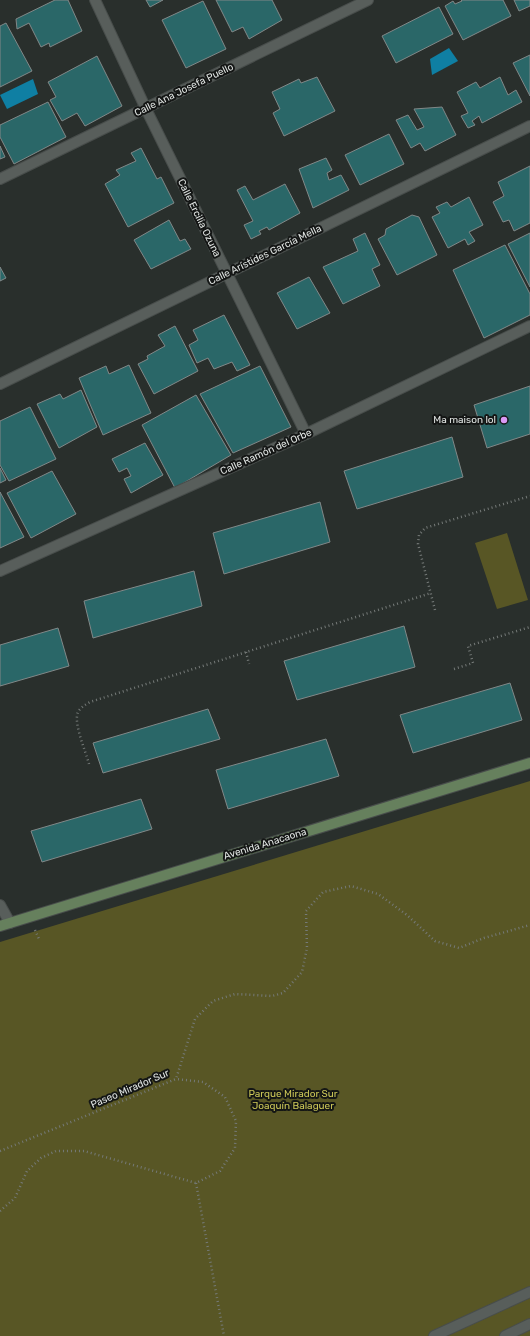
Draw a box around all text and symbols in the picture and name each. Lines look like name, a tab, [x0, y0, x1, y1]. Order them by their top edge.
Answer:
street label: Calle Ana Josefa Puello	[133, 61, 236, 119]
street label: Calle Ercilia Ozuna	[175, 177, 223, 259]
street label: Calle Arístides García Mella	[207, 222, 323, 288]
place label: Ma maison lol	[433, 414, 496, 426]
marker: Ma maison lol	[499, 415, 509, 425]
street label: Calle Ramón del Orbe	[218, 426, 314, 478]
street label: Avenida Anacaona	[222, 826, 308, 862]
street label: Paseo Mirador Sur	[89, 1067, 171, 1111]
park label: Parque Mirador Sur Joaquín Balaguer	[249, 1088, 338, 1112]

